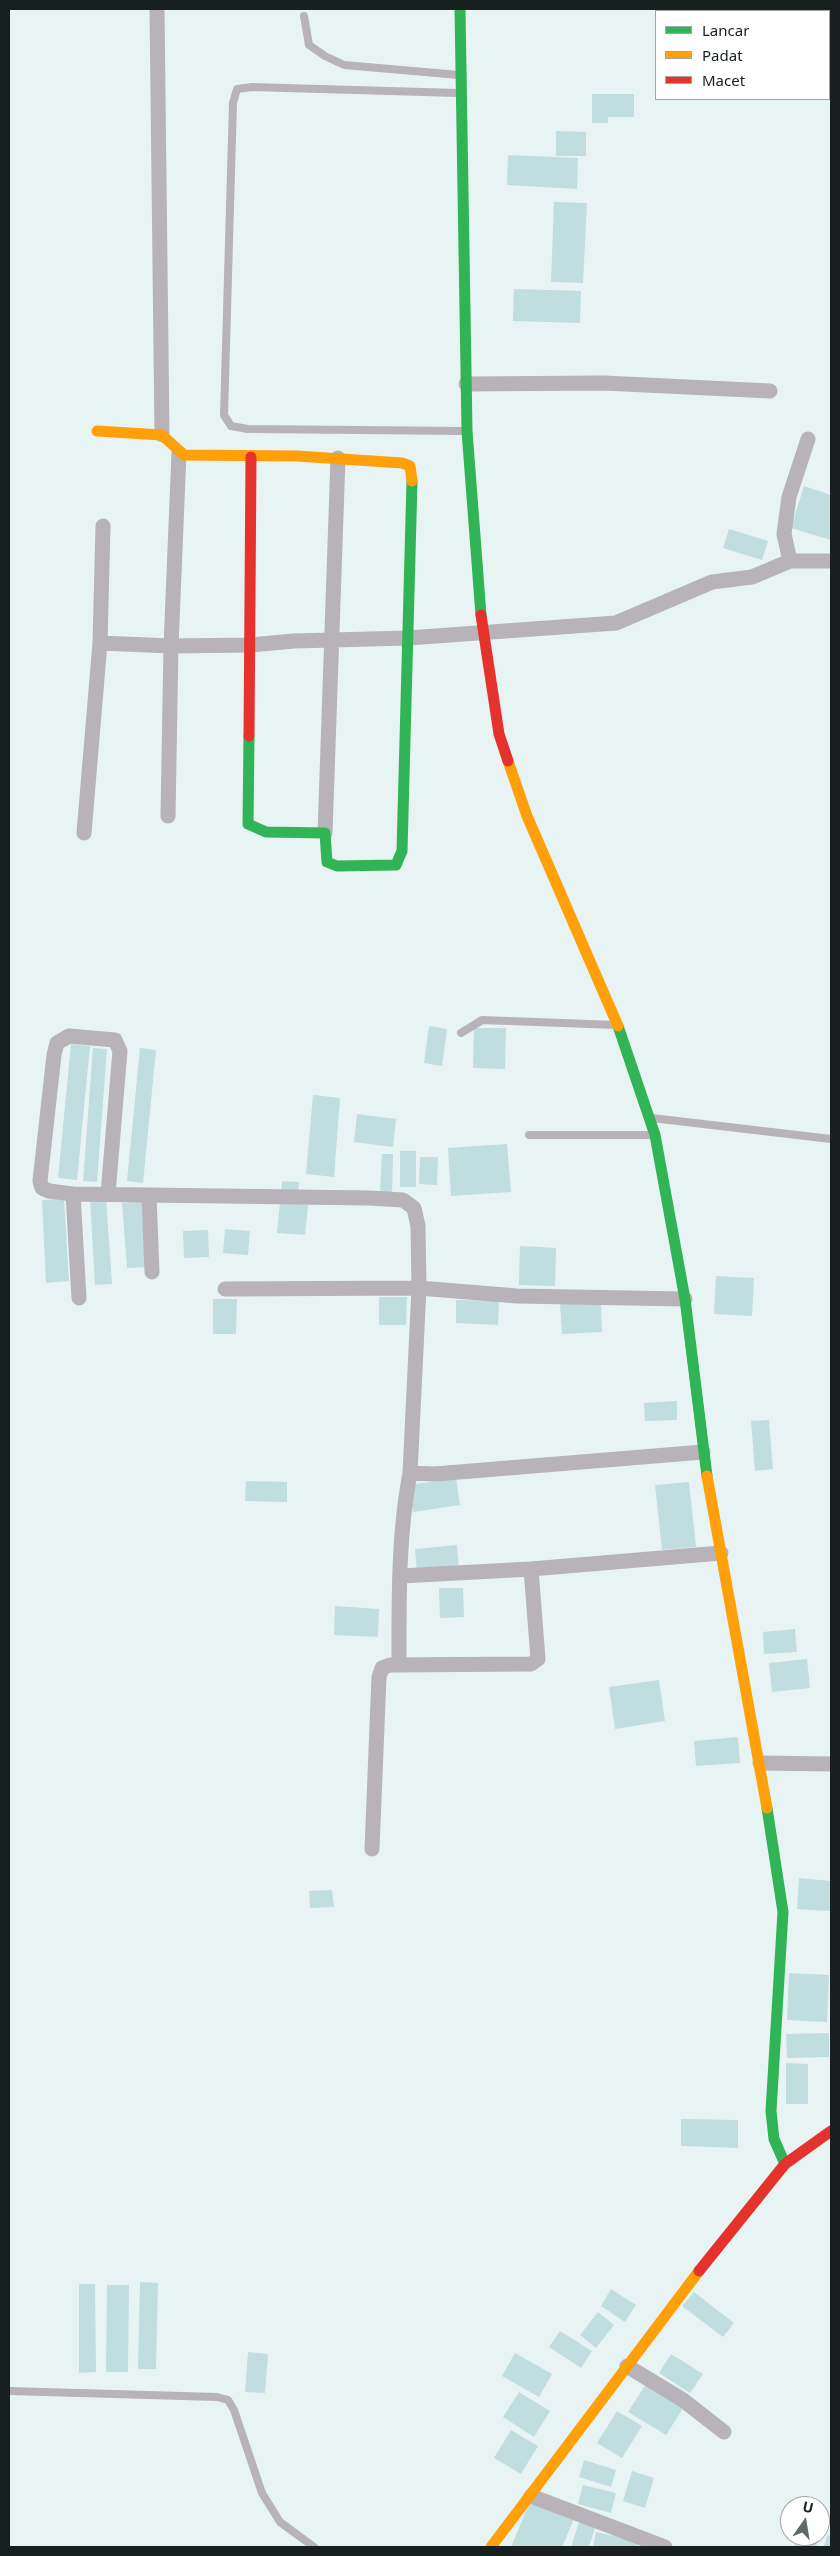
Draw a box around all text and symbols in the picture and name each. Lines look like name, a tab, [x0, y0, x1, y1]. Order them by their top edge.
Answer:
legend	[655, 10, 830, 100]
text: Lancar	[702, 20, 749, 40]
text: Padat	[702, 45, 743, 65]
text: Macet	[702, 70, 745, 90]
north arrow	[780, 2496, 830, 2546]
text: U	[801, 2496, 816, 2517]

